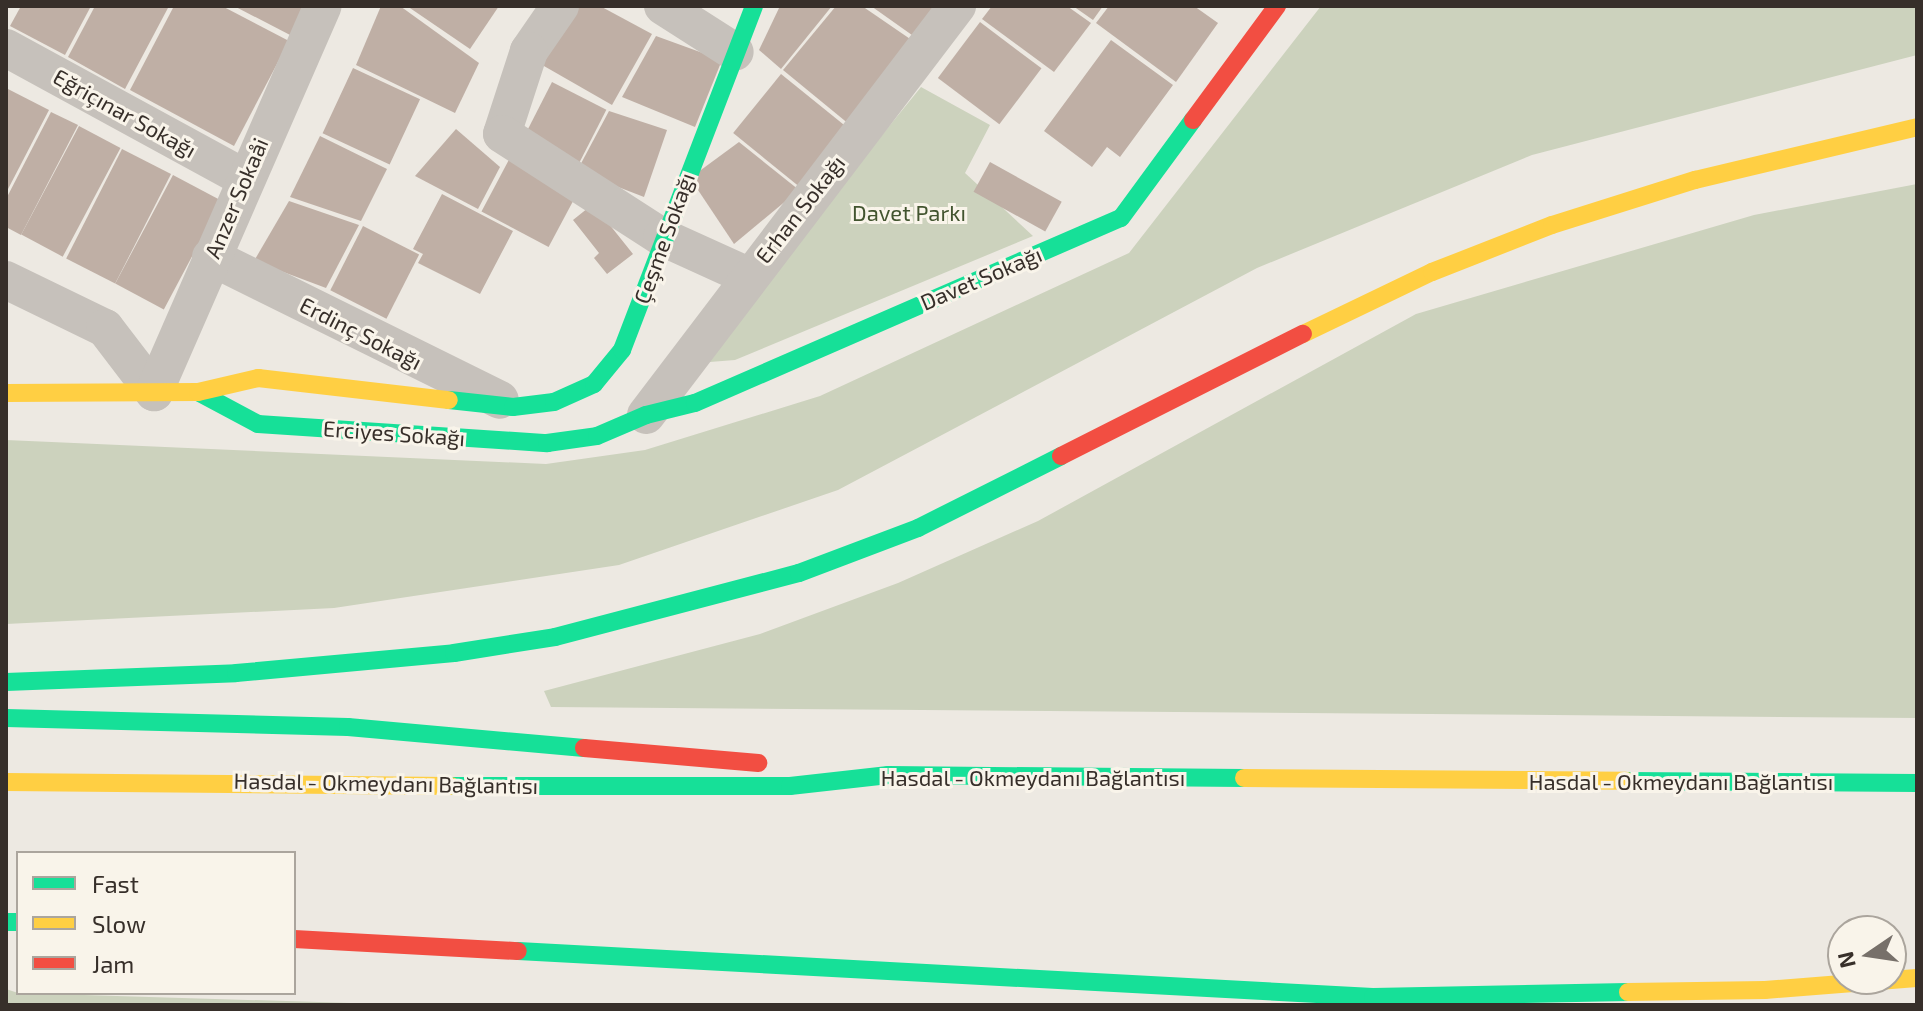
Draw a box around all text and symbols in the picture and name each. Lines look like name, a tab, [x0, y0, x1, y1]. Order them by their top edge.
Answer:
street label: Eğriçınar Sokağı	[49, 63, 201, 163]
street label: Anzer Sokaåi	[199, 134, 273, 262]
street label: Erhan Sokağı	[750, 150, 850, 268]
street label: Çeşme Sokağı	[628, 169, 700, 307]
park label: Davet Parkı	[852, 200, 966, 226]
street label: Davet Sokağı	[916, 241, 1046, 315]
street label: Erdinç Sokağı	[296, 291, 426, 375]
street label: Erciyes Sokağı	[322, 415, 466, 451]
street label: Hasdal - Okmeydanı Bağlantısı	[880, 765, 1186, 791]
street label: Hasdal - Okmeydanı Bağlantısı	[233, 767, 539, 799]
street label: Hasdal - Okmeydanı Bağlantısı	[1528, 769, 1834, 795]
legend	[16, 851, 296, 995]
text: Fast	[92, 869, 139, 898]
text: Slow	[92, 909, 146, 938]
north arrow	[1827, 915, 1907, 995]
text: Jam	[92, 949, 134, 978]
text: N	[1831, 949, 1860, 971]

